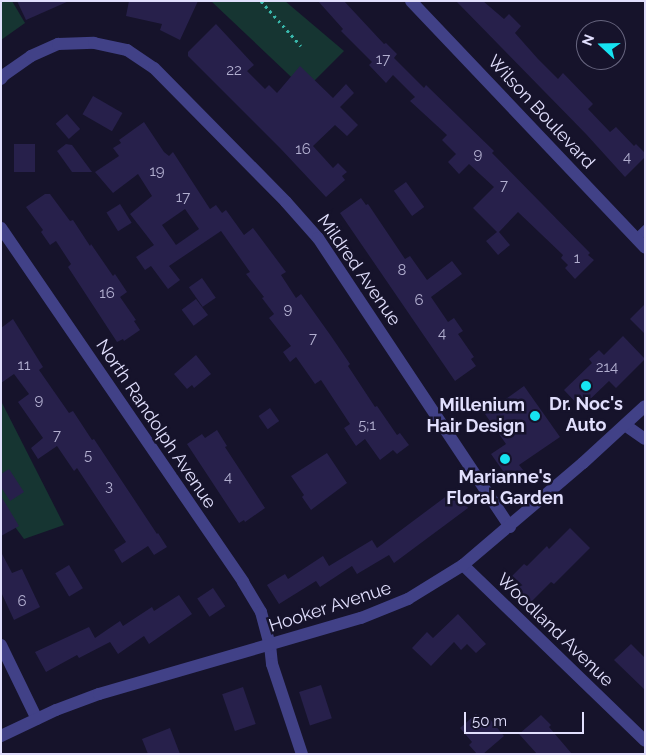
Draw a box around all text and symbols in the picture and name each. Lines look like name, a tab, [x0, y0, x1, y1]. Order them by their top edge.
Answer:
north arrow	[576, 20, 626, 70]
text: N	[579, 32, 597, 48]
house number: 17	[376, 51, 390, 69]
street label: Wilson Boulevard	[483, 51, 599, 173]
house number: 22	[226, 62, 242, 80]
house number: 16	[295, 141, 311, 159]
house number: 9	[474, 146, 482, 164]
house number: 4	[623, 149, 631, 167]
house number: 19	[149, 163, 165, 181]
house number: 7	[500, 177, 508, 195]
house number: 17	[176, 189, 190, 207]
street label: Mildred Avenue	[312, 210, 406, 330]
house number: 1	[574, 250, 580, 268]
house number: 8	[398, 262, 406, 280]
house number: 16	[99, 285, 115, 303]
house number: 6	[414, 292, 424, 310]
house number: 9	[284, 301, 292, 319]
house number: 4	[438, 325, 446, 343]
house number: 7	[309, 330, 317, 348]
street label: North Randolph Avenue	[91, 335, 221, 513]
house number: 11	[18, 357, 30, 375]
house number: 214	[596, 359, 618, 377]
marker: Dr. Noc's Auto	[580, 380, 592, 392]
house number: 9	[35, 392, 43, 410]
place label: Dr. Noc's Auto	[549, 394, 623, 436]
place label: Millenium Hair Design	[426, 395, 525, 438]
marker: Millenium Hair Design	[529, 410, 541, 422]
house number: 5;1	[358, 417, 376, 435]
house number: 7	[53, 427, 61, 445]
house number: 5	[84, 447, 92, 465]
marker: Marianne's Floral Garden	[499, 453, 511, 465]
place label: Marianne's Floral Garden	[446, 467, 564, 509]
house number: 4	[224, 469, 232, 487]
house number: 3	[105, 478, 113, 496]
street label: Woodland Avenue	[492, 569, 618, 691]
street label: Hooker Avenue	[266, 577, 394, 637]
house number: 6	[17, 593, 27, 611]
scale bar	[466, 702, 586, 734]
text: 50 m	[472, 712, 507, 730]

